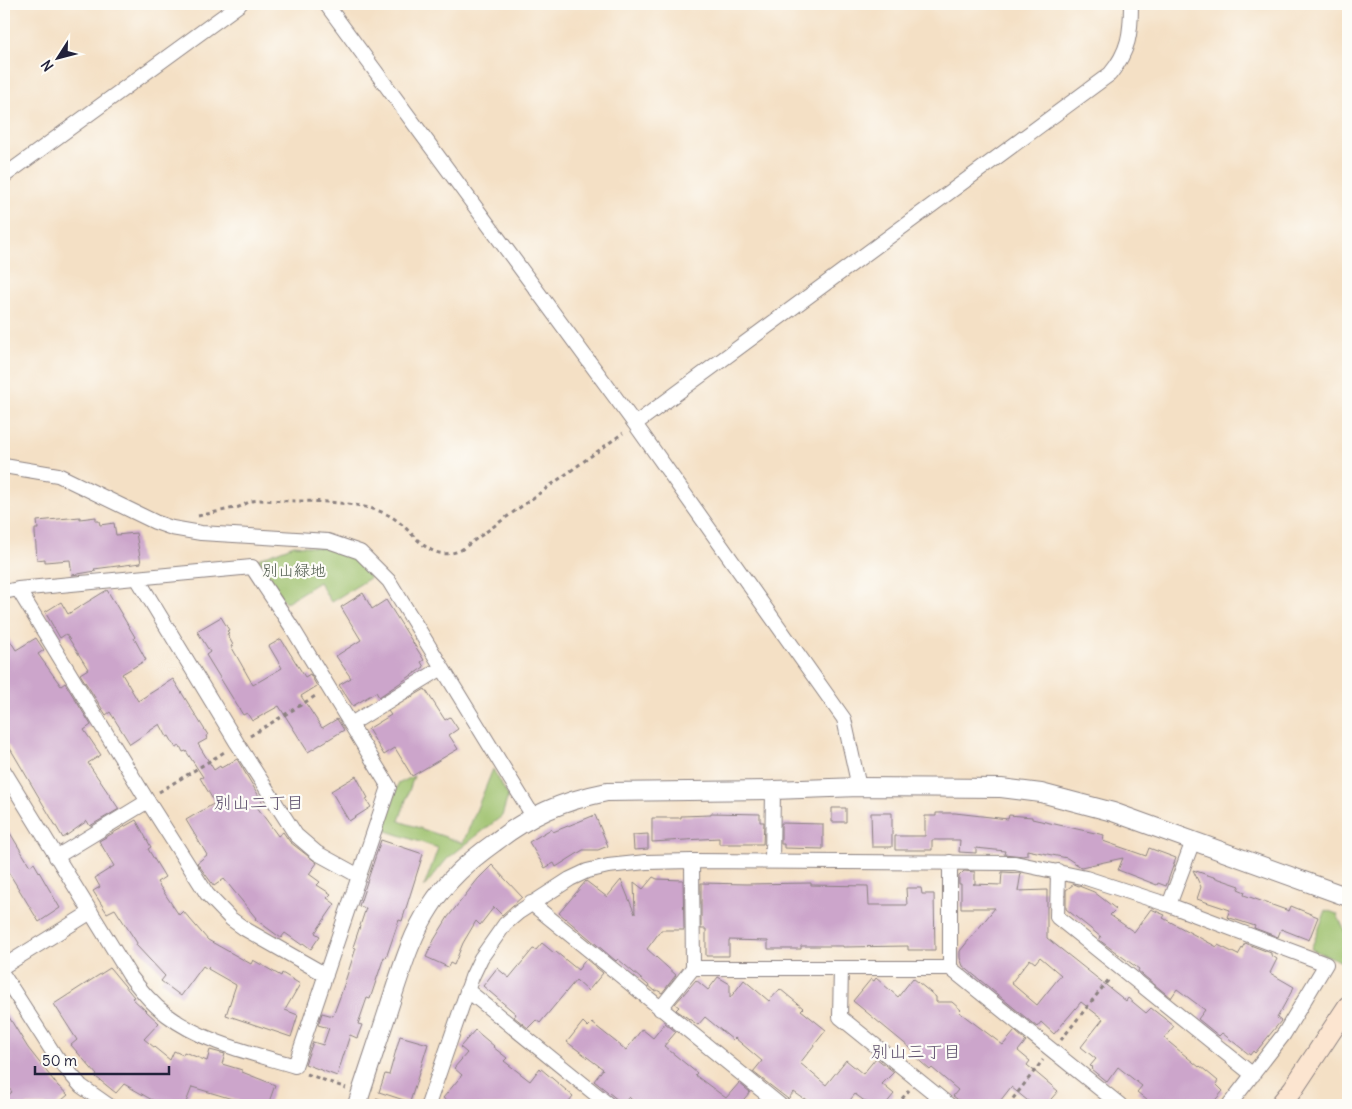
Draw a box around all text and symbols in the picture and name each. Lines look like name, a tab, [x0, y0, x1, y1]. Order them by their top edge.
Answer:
north arrow	[32, 32, 82, 82]
text: N	[37, 56, 58, 75]
park label: 別山緑地	[262, 560, 326, 580]
district label: 別山二丁目	[214, 791, 304, 814]
district label: 別山三丁目	[871, 1040, 961, 1063]
scale bar	[35, 1044, 169, 1076]
text: 50 m	[42, 1051, 77, 1070]

